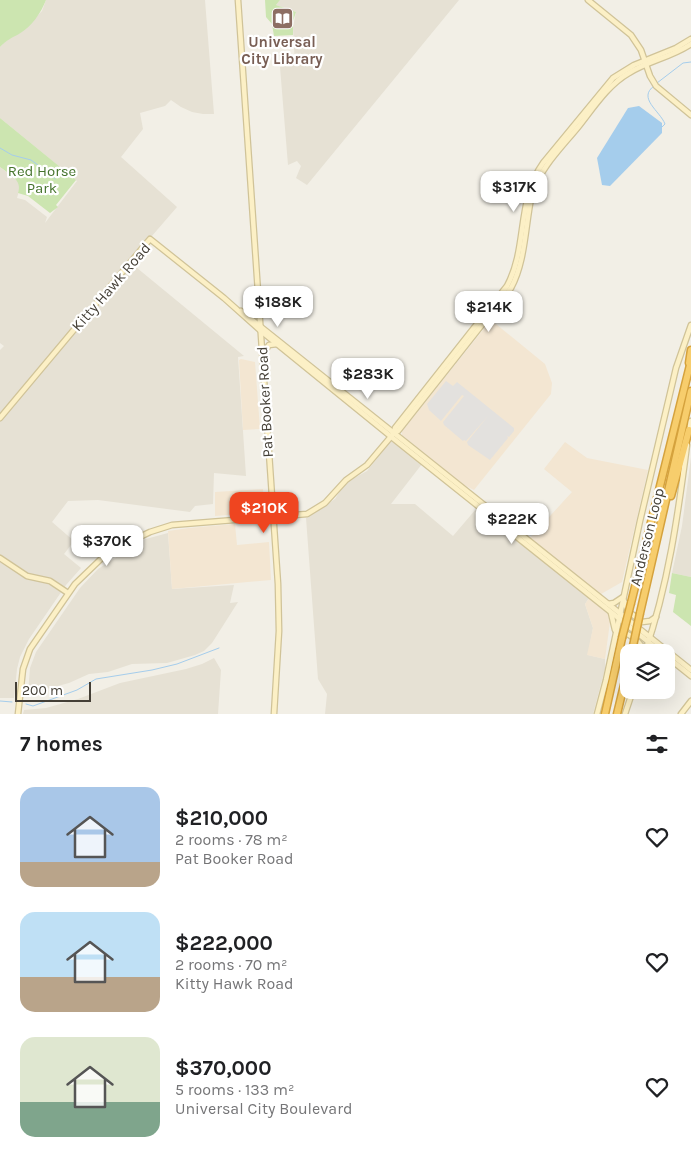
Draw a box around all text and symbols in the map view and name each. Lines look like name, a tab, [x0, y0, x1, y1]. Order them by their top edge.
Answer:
library icon: Universal City Library	[270, 7, 294, 31]
place label: Universal City Library	[241, 33, 323, 68]
park label: Red Horse Park	[8, 162, 76, 197]
pin: $317K	[479, 170, 549, 213]
text: $317K	[491, 177, 537, 196]
street label: Kitty Hawk Road	[68, 239, 154, 335]
pin: $188K	[243, 286, 313, 328]
pin: $214K	[454, 290, 524, 333]
text: $188K	[254, 292, 302, 311]
text: $214K	[466, 297, 512, 316]
street label: Pat Booker Road	[253, 346, 277, 458]
pin: $283K	[333, 358, 403, 400]
text: $283K	[342, 364, 394, 383]
street label: Anderson Loop	[626, 486, 668, 588]
pin: $210K	[229, 492, 299, 534]
text: $210K	[241, 498, 288, 517]
pin: $222K	[477, 502, 547, 545]
text: $222K	[487, 509, 537, 528]
pin: $370K	[72, 524, 142, 567]
text: $370K	[82, 531, 132, 550]
map controls	[620, 644, 675, 699]
button: layers	[620, 644, 675, 699]
scale bar	[15, 679, 91, 702]
text: 200 m	[22, 682, 63, 699]
icon: filters	[643, 730, 671, 758]
text: 7 homes	[20, 732, 103, 756]
text: $210,000	[175, 806, 268, 830]
icon: home	[60, 807, 120, 867]
icon: heart	[643, 823, 671, 851]
text: 2 rooms · 78 m²	[175, 830, 288, 849]
text: Pat Booker Road	[175, 849, 294, 868]
text: $222,000	[175, 931, 273, 955]
icon: home	[60, 932, 120, 992]
icon: heart	[643, 948, 671, 976]
text: 2 rooms · 70 m²	[175, 955, 287, 974]
text: Kitty Hawk Road	[175, 974, 294, 993]
text: $370,000	[175, 1056, 271, 1080]
icon: home	[60, 1057, 120, 1117]
icon: heart	[643, 1073, 671, 1101]
text: 5 rooms · 133 m²	[175, 1080, 294, 1099]
text: Universal City Boulevard	[175, 1099, 352, 1118]

